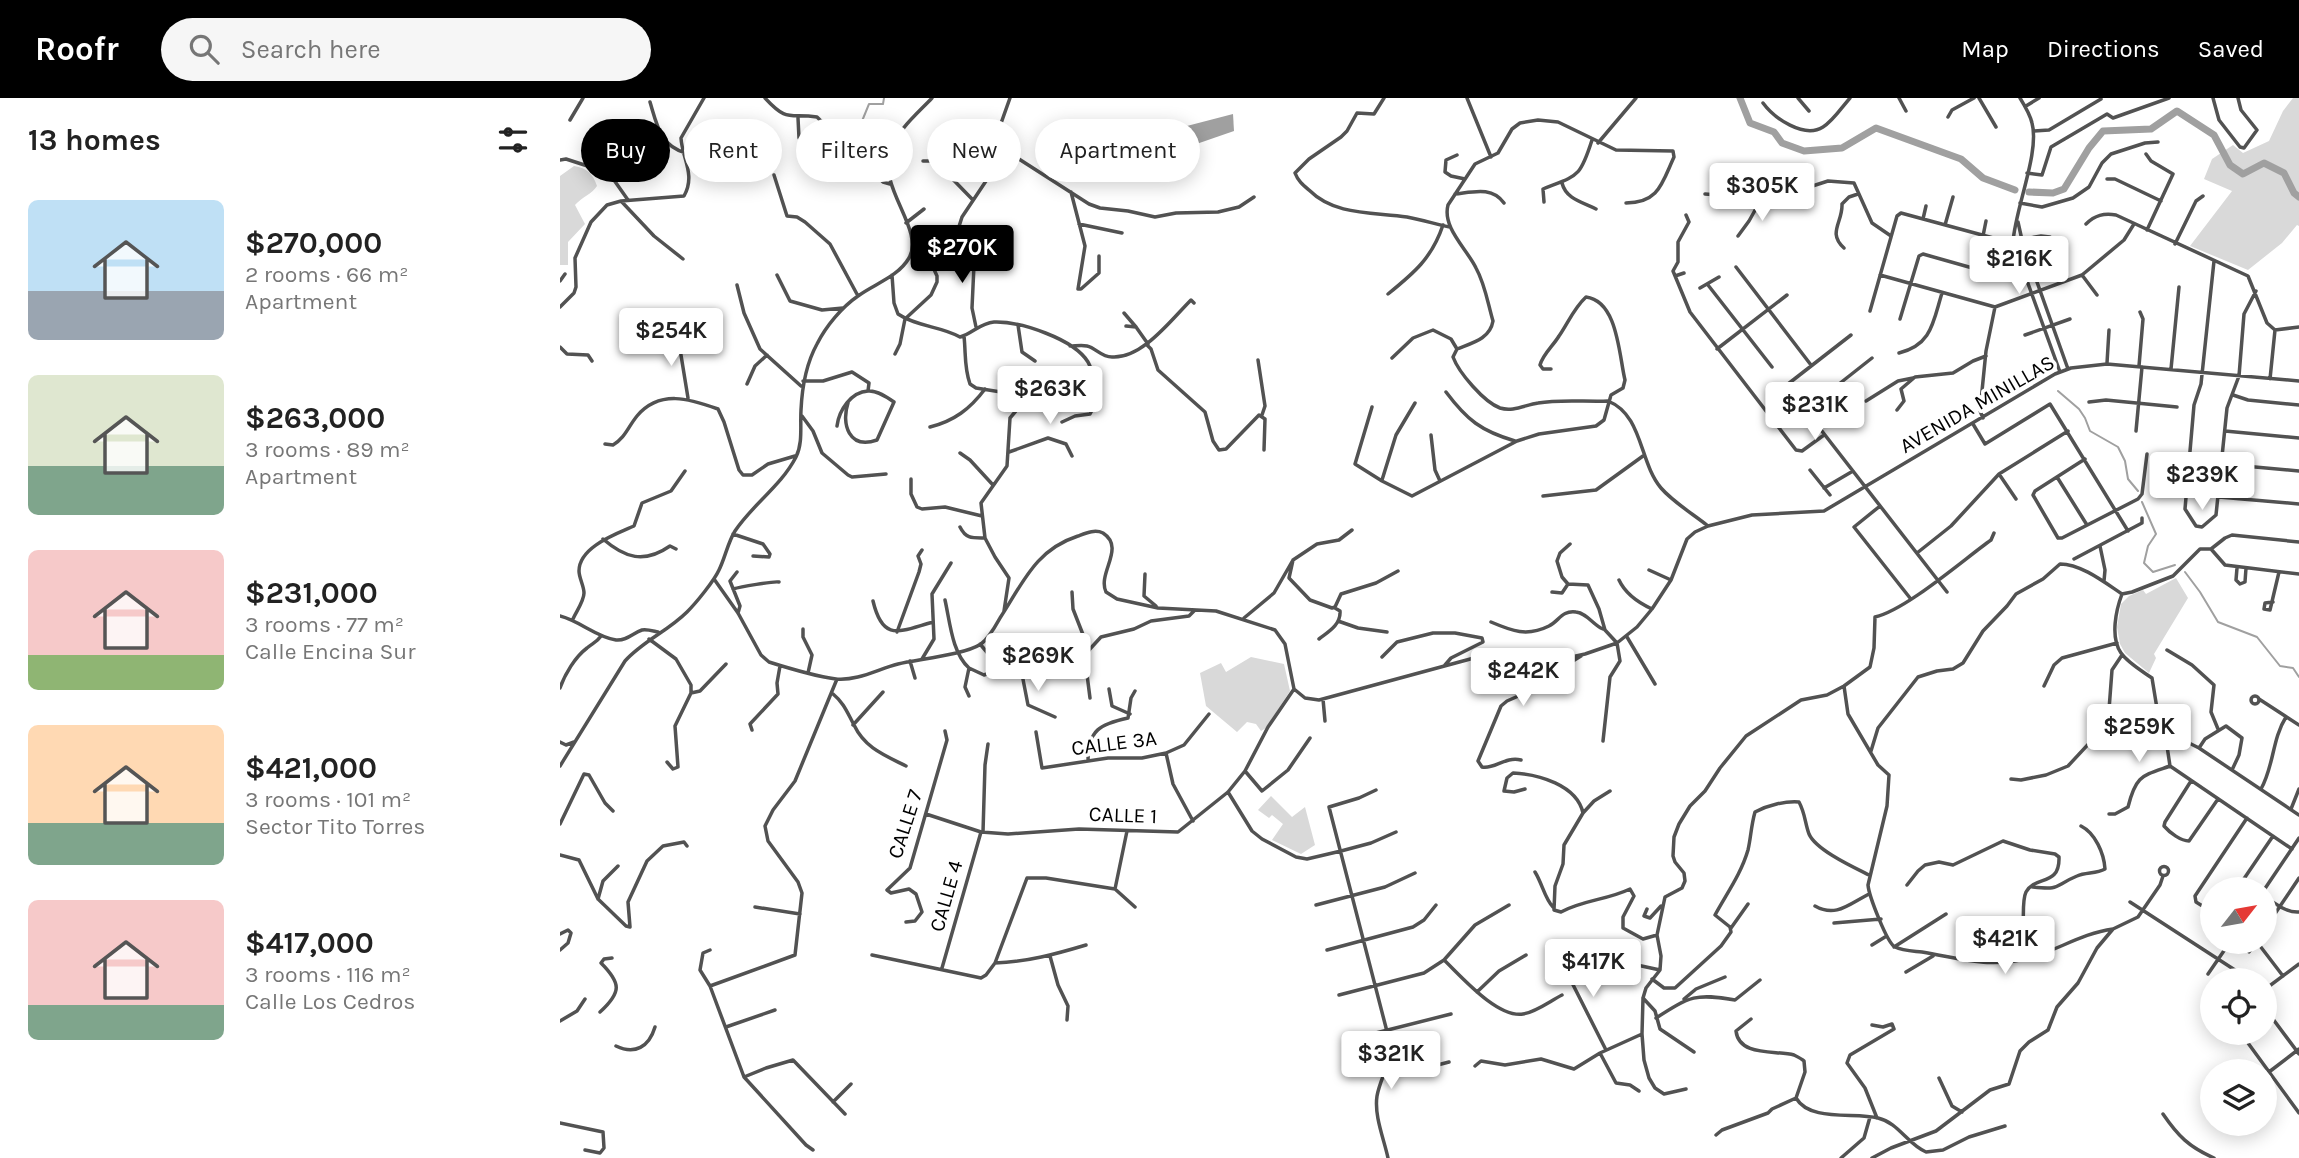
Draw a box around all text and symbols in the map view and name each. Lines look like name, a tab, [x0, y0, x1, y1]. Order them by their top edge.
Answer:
search box	[161, 18, 651, 81]
text: Roofr	[35, 30, 119, 68]
icon: search	[185, 30, 223, 68]
text: Search here	[241, 34, 381, 65]
text: Map	[1961, 35, 2009, 63]
text: Directions	[2047, 35, 2160, 63]
text: Saved	[2198, 35, 2264, 63]
chip: Buy	[581, 119, 670, 182]
chip: Rent	[684, 119, 782, 182]
chip: Filters	[796, 119, 913, 182]
chip: New	[927, 119, 1021, 182]
chip: Apartment	[1035, 119, 1200, 182]
icon: filters	[494, 121, 532, 159]
text: 13 homes	[28, 122, 161, 158]
pin: $305K	[1713, 164, 1811, 223]
text: $305K	[1725, 172, 1799, 199]
text: $270,000	[245, 225, 382, 261]
pin: $270K	[913, 226, 1011, 285]
icon: home	[84, 228, 168, 312]
text: $270K	[927, 234, 997, 261]
pin: $216K	[1970, 236, 2068, 296]
text: $216K	[1986, 245, 2052, 272]
text: 2 rooms · 66 m²	[245, 261, 408, 288]
text: Apartment	[245, 288, 357, 315]
pin: $254K	[622, 308, 720, 368]
text: $254K	[635, 317, 707, 344]
street label: AVENIDA MINILLAS	[1895, 350, 2059, 458]
pin: $263K	[1001, 366, 1099, 426]
text: $263K	[1013, 375, 1087, 402]
pin: $231K	[1766, 382, 1864, 442]
text: $231K	[1781, 391, 1849, 418]
text: $263,000	[245, 400, 385, 436]
icon: home	[84, 403, 168, 487]
text: 3 rooms · 89 m²	[245, 436, 410, 463]
pin: $239K	[2153, 452, 2251, 512]
text: $239K	[2165, 461, 2239, 488]
text: Apartment	[245, 463, 357, 490]
text: $231,000	[245, 575, 378, 611]
icon: home	[84, 578, 168, 662]
text: 3 rooms · 77 m²	[245, 611, 404, 638]
pin: $269K	[989, 634, 1087, 693]
text: Calle Encina Sur	[245, 638, 416, 665]
text: $269K	[1002, 642, 1074, 669]
pin: $242K	[1474, 648, 1572, 708]
text: $242K	[1487, 657, 1559, 684]
pin: $259K	[2090, 704, 2188, 764]
text: $259K	[2103, 713, 2175, 740]
street label: CALLE 3A	[1070, 726, 1158, 760]
text: $421,000	[245, 750, 377, 786]
icon: home	[84, 753, 168, 837]
text: 3 rooms · 101 m²	[245, 786, 411, 813]
street label: CALLE 7	[883, 786, 927, 862]
street label: CALLE 1	[1088, 802, 1158, 828]
text: Sector Tito Torres	[245, 813, 425, 840]
street label: CALLE 4	[924, 857, 968, 934]
north arrow	[2200, 877, 2277, 954]
map controls	[2200, 877, 2277, 1136]
pin: $421K	[1956, 916, 2054, 976]
text: $417,000	[245, 925, 374, 961]
text: $421K	[1972, 925, 2038, 952]
icon: home	[84, 928, 168, 1012]
pin: $417K	[1544, 940, 1642, 999]
text: $417K	[1561, 948, 1625, 975]
text: 3 rooms · 116 m²	[245, 961, 411, 988]
button: locate	[2200, 968, 2277, 1045]
text: Calle Los Cedros	[245, 988, 415, 1015]
pin: $321K	[1342, 1032, 1440, 1091]
text: $321K	[1357, 1040, 1425, 1067]
button: layers	[2200, 1059, 2277, 1136]

